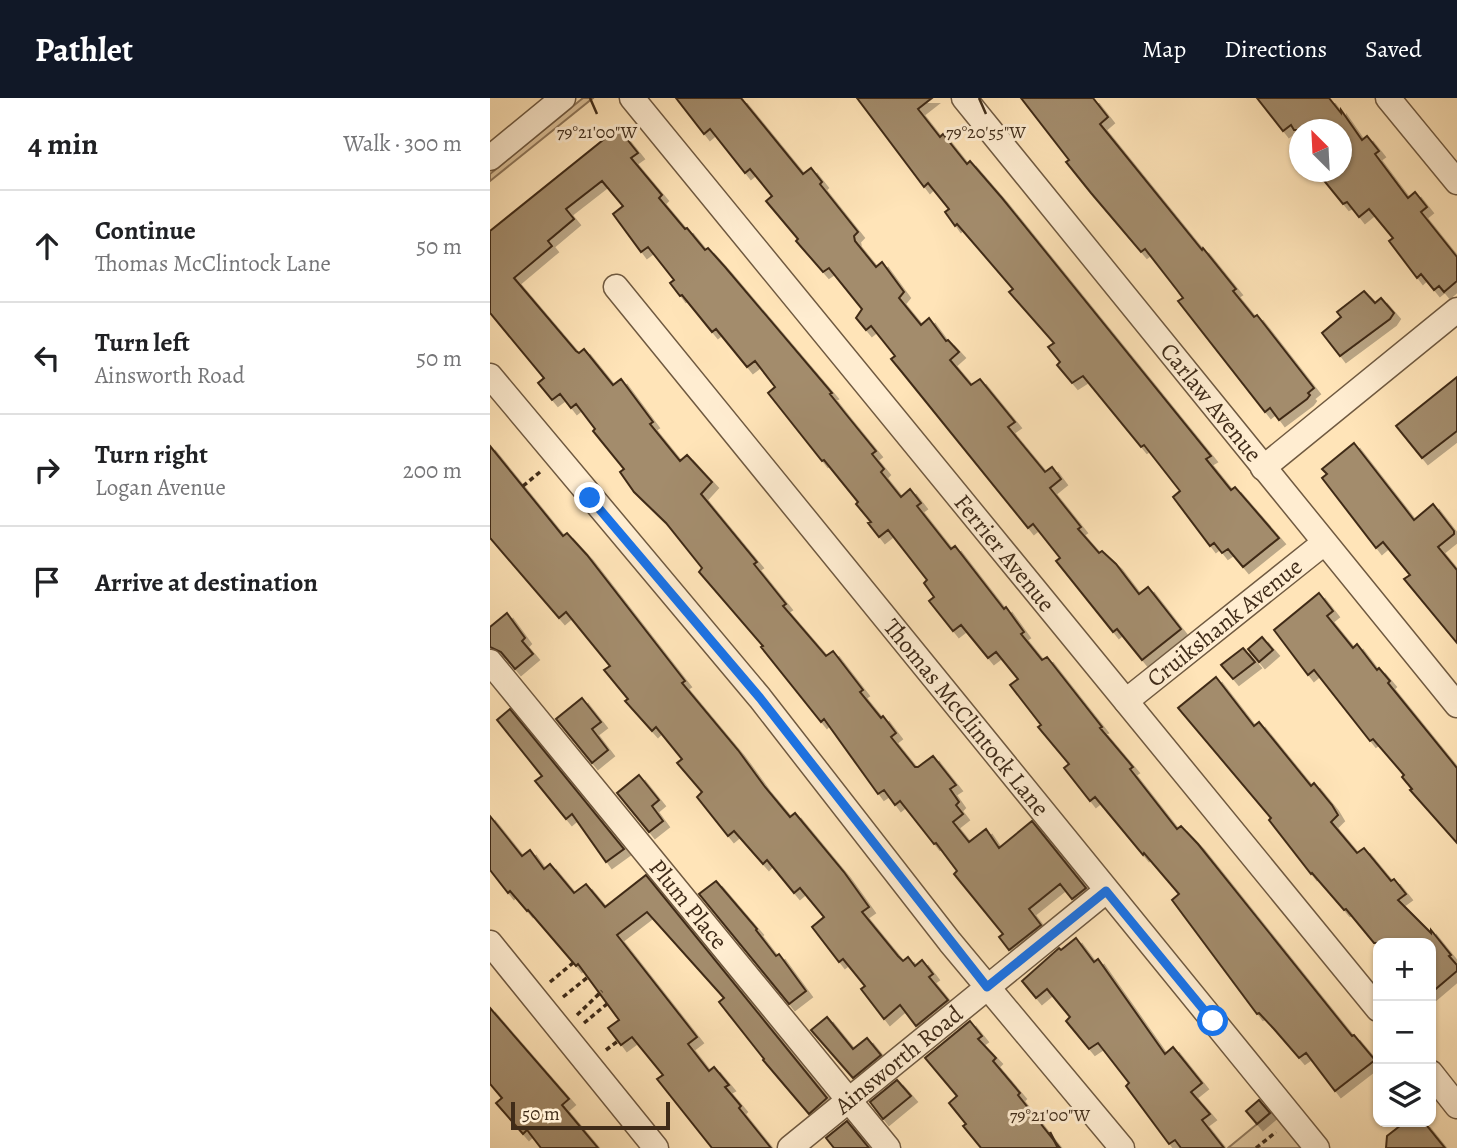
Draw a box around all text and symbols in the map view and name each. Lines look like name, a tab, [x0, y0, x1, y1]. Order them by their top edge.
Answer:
text: Pathlet	[35, 27, 133, 72]
text: Map	[1142, 33, 1186, 65]
text: Directions	[1224, 33, 1327, 65]
text: Saved	[1365, 33, 1422, 65]
north arrow	[1289, 119, 1352, 182]
text: 79°21'00"W	[557, 120, 637, 144]
text: 79°20'55"W	[946, 120, 1026, 144]
text: 4 min	[28, 124, 98, 164]
text: Walk · 300 m	[343, 128, 462, 159]
text: Continue	[95, 213, 196, 248]
icon: ahead	[28, 227, 66, 265]
text: 50 m	[416, 231, 462, 262]
text: Thomas McClintock Lane	[95, 248, 331, 279]
text: Turn left	[95, 325, 190, 360]
street label: Carlaw Avenue	[1153, 336, 1269, 469]
icon: left	[28, 339, 66, 377]
text: 50 m	[416, 343, 462, 374]
text: Ainsworth Road	[95, 360, 245, 391]
text: Turn right	[95, 437, 208, 472]
icon: right	[28, 451, 66, 489]
text: 200 m	[403, 455, 462, 486]
text: Logan Avenue	[95, 472, 226, 503]
route end	[574, 482, 605, 513]
street label: Ferrier Avenue	[947, 487, 1062, 619]
street label: Cruikshank Avenue	[1140, 550, 1309, 694]
icon: arrive	[28, 563, 66, 601]
text: Arrive at destination	[95, 565, 318, 600]
street label: Thomas McClintock Lane	[876, 612, 1057, 823]
street label: Plum Place	[642, 852, 735, 956]
map controls	[1373, 938, 1436, 1127]
button: +	[1373, 938, 1436, 1001]
street label: Ainsworth Road	[827, 998, 969, 1122]
button: −	[1373, 1001, 1436, 1064]
route start	[1197, 1005, 1228, 1036]
button: layers	[1373, 1064, 1436, 1127]
scale bar	[511, 1099, 670, 1131]
text: 50 m	[522, 1101, 560, 1127]
text: 79°21'00"W	[1010, 1103, 1090, 1127]

